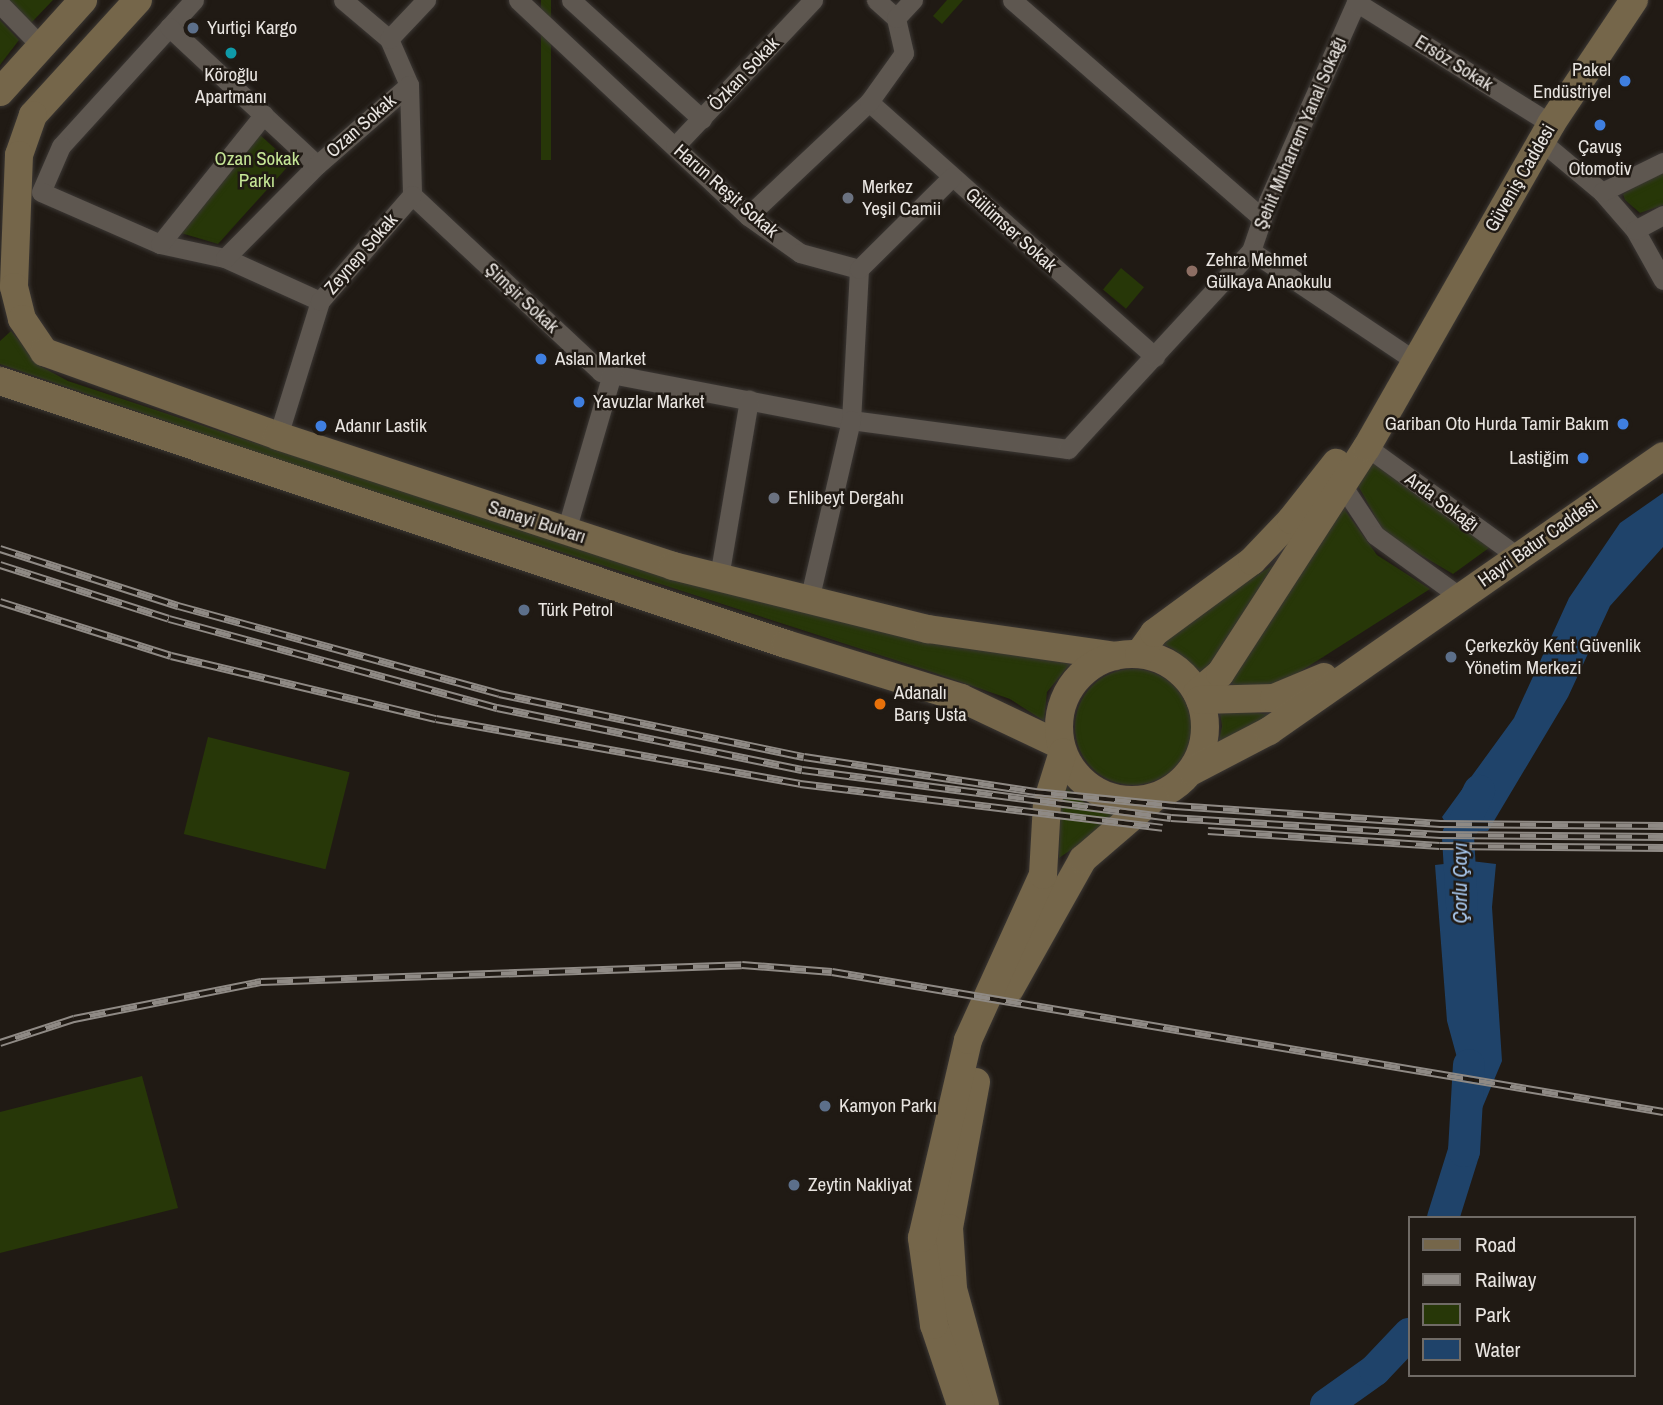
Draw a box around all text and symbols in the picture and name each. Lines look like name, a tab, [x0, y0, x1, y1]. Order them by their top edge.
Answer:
place label: Yurtiçi Kargo	[207, 17, 297, 39]
marker: Yurtiçi Kargo	[185, 20, 201, 36]
street label: Ersöz Sokak	[1411, 30, 1497, 96]
street label: Özkan Sokak	[704, 32, 784, 116]
street label: Şehit Muharrem Yanal Sokağı	[1249, 33, 1351, 233]
marker: Köroğlu Apartmanı	[223, 45, 239, 61]
place label: Pakel Endüstriyel	[1533, 59, 1611, 103]
place label: Köroğlu Apartmanı	[195, 64, 267, 108]
marker: Pakel Endüstriyel	[1617, 73, 1633, 89]
street label: Ozan Sokak	[321, 90, 401, 162]
marker: Çavuş Otomotiv	[1592, 117, 1608, 133]
street label: Güveniş Caddesi	[1480, 120, 1560, 236]
place label: Çavuş Otomotiv	[1568, 136, 1632, 180]
street label: Harun Reşit Sokak	[669, 140, 783, 242]
park label: Ozan Sokak Parkı	[215, 148, 299, 192]
place label: Merkez Yeşil Camii	[862, 176, 941, 220]
street label: Gülümser Sokak	[961, 183, 1061, 277]
marker: Merkez Yeşil Camii	[840, 190, 856, 206]
street label: Zeynep Sokak	[320, 209, 402, 299]
place label: Zehra Mehmet Gülkaya Anaokulu	[1206, 249, 1332, 293]
street label: Şimşir Sokak	[480, 258, 564, 338]
marker: Zehra Mehmet Gülkaya Anaokulu	[1184, 263, 1200, 279]
place label: Aslan Market	[555, 348, 646, 370]
marker: Aslan Market	[533, 351, 549, 367]
place label: Yavuzlar Market	[593, 391, 704, 413]
marker: Yavuzlar Market	[571, 394, 587, 410]
place label: Gariban Oto Hurda Tamir Bakım	[1384, 413, 1609, 435]
place label: Adanır Lastik	[335, 415, 427, 437]
marker: Gariban Oto Hurda Tamir Bakım	[1615, 416, 1631, 432]
marker: Adanır Lastik	[313, 418, 329, 434]
place label: Lastiğim	[1509, 447, 1569, 469]
marker: Lastiğim	[1575, 450, 1591, 466]
street label: Arda Sokağı	[1401, 468, 1483, 536]
place label: Ehlibeyt Dergahı	[788, 487, 904, 509]
marker: Ehlibeyt Dergahı	[766, 490, 782, 506]
street label: Hayri Batur Caddesi	[1474, 492, 1602, 592]
street label: Sanayi Bulvarı	[485, 496, 589, 548]
place label: Türk Petrol	[538, 599, 613, 621]
marker: Türk Petrol	[516, 602, 532, 618]
place label: Çerkezköy Kent Güvenlik Yönetim Merkezi	[1465, 635, 1641, 679]
marker: Çerkezköy Kent Güvenlik Yönetim Merkezi	[1443, 649, 1459, 665]
place label: Adanalı Barış Usta	[894, 682, 967, 726]
marker: Adanalı Barış Usta	[872, 696, 888, 712]
water label: Çorlu Çayı	[1447, 842, 1473, 924]
place label: Kamyon Parkı	[839, 1095, 937, 1117]
marker: Kamyon Parkı	[817, 1098, 833, 1114]
place label: Zeytin Nakliyat	[808, 1174, 912, 1196]
marker: Zeytin Nakliyat	[786, 1177, 802, 1193]
legend	[1408, 1216, 1635, 1377]
text: Road	[1475, 1230, 1516, 1259]
text: Railway	[1475, 1265, 1536, 1294]
text: Park	[1475, 1300, 1510, 1329]
text: Water	[1475, 1335, 1520, 1364]

